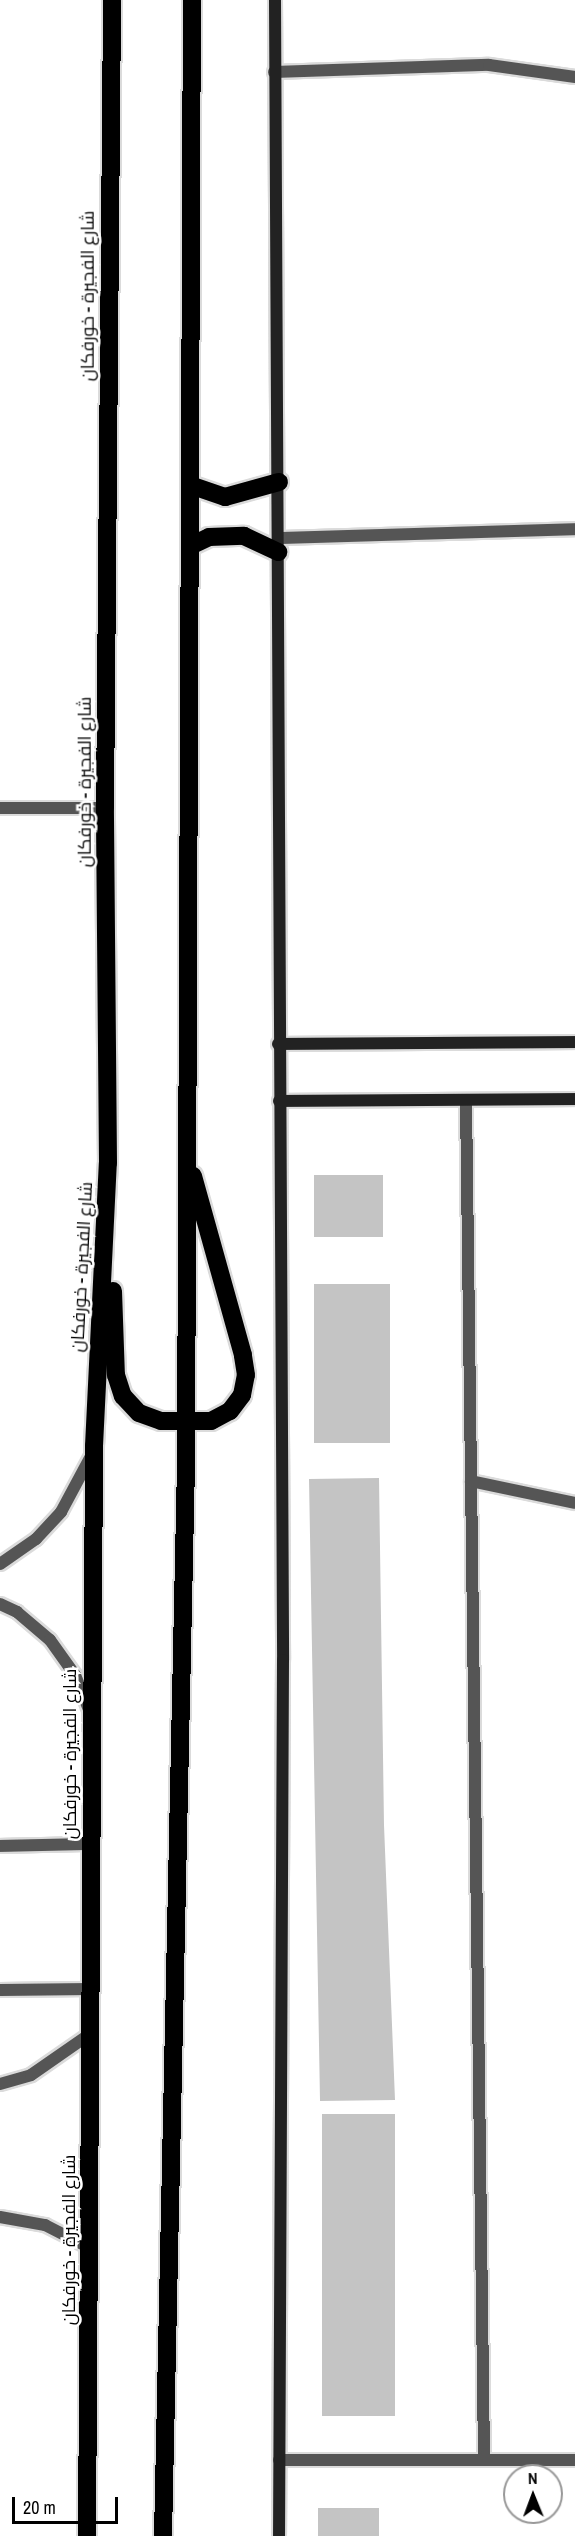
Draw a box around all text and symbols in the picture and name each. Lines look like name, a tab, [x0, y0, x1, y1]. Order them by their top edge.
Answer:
street label: شارع الفجيرة - خورفكان	[77, 211, 99, 381]
street label: شارع الفجيرة - خورفكان	[74, 697, 96, 867]
street label: شارع الفجيرة - خورفكان	[67, 1181, 97, 1353]
street label: شارع الفجيرة - خورفكان	[59, 1669, 81, 1839]
street label: شارع الفجيرة - خورفكان	[58, 2155, 80, 2325]
north arrow	[503, 2464, 563, 2524]
text: N	[528, 2467, 538, 2489]
scale bar	[15, 2485, 122, 2523]
text: 20 m	[23, 2495, 56, 2520]

